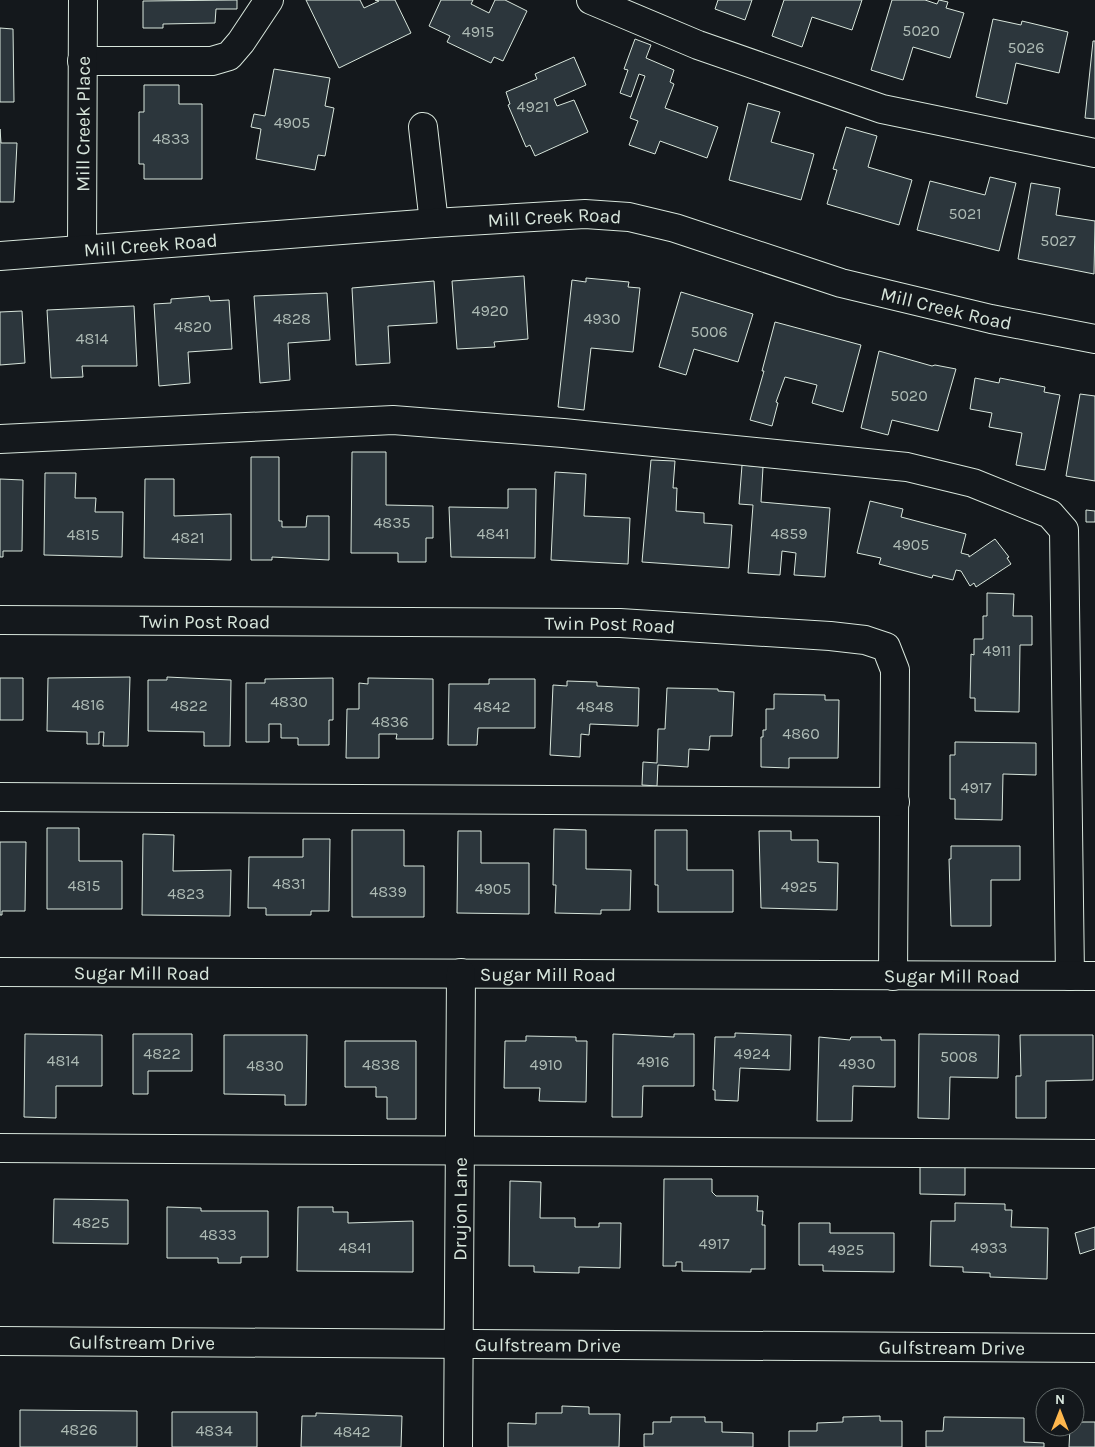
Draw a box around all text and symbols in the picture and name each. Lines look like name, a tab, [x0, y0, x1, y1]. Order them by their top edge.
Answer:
house number: 5020	[902, 21, 940, 40]
house number: 4915	[462, 22, 494, 41]
house number: 5026	[1008, 38, 1044, 57]
street label: Mill Creek Place	[72, 56, 95, 192]
house number: 4921	[517, 97, 549, 116]
house number: 4905	[274, 113, 310, 132]
house number: 4833	[152, 129, 190, 148]
street label: Mill Creek Road	[487, 204, 622, 232]
house number: 5021	[948, 204, 982, 223]
street label: Mill Creek Road	[83, 230, 218, 262]
house number: 5027	[1040, 231, 1076, 250]
street label: Mill Creek Road	[878, 283, 1013, 335]
house number: 4920	[472, 301, 508, 320]
house number: 4828	[273, 309, 311, 328]
house number: 4930	[583, 309, 621, 328]
house number: 4820	[174, 317, 212, 336]
house number: 5006	[690, 322, 728, 341]
house number: 4814	[76, 329, 109, 348]
house number: 5020	[890, 386, 928, 405]
house number: 4835	[373, 513, 411, 532]
house number: 4841	[477, 524, 510, 543]
house number: 4859	[770, 524, 808, 543]
house number: 4815	[66, 525, 100, 544]
house number: 4821	[171, 528, 205, 547]
house number: 4905	[893, 535, 929, 554]
street label: Twin Post Road	[140, 611, 270, 633]
street label: Twin Post Road	[545, 613, 676, 638]
house number: 4911	[983, 641, 1011, 660]
house number: 4830	[270, 692, 308, 711]
house number: 4816	[71, 695, 105, 714]
house number: 4822	[170, 696, 208, 715]
house number: 4842	[474, 697, 510, 716]
house number: 4848	[576, 697, 614, 716]
house number: 4836	[371, 712, 409, 731]
house number: 4860	[782, 724, 820, 743]
house number: 4917	[960, 778, 992, 797]
house number: 4831	[272, 874, 306, 893]
house number: 4815	[67, 876, 101, 895]
house number: 4925	[781, 877, 817, 896]
house number: 4905	[475, 879, 511, 898]
house number: 4839	[369, 882, 407, 901]
house number: 4823	[167, 884, 205, 903]
street label: Sugar Mill Road	[74, 962, 210, 985]
street label: Sugar Mill Road	[480, 964, 616, 986]
street label: Sugar Mill Road	[884, 965, 1020, 988]
house number: 4822	[143, 1044, 181, 1063]
house number: 4924	[734, 1044, 770, 1063]
house number: 5008	[940, 1047, 978, 1066]
house number: 4814	[47, 1051, 80, 1070]
house number: 4916	[637, 1052, 669, 1071]
house number: 4930	[838, 1054, 876, 1073]
house number: 4838	[362, 1055, 400, 1074]
house number: 4910	[530, 1055, 563, 1074]
house number: 4830	[246, 1056, 284, 1075]
street label: Drujon Lane	[449, 1157, 472, 1261]
house number: 4825	[72, 1213, 110, 1232]
house number: 4833	[199, 1225, 237, 1244]
house number: 4917	[698, 1234, 730, 1253]
house number: 4841	[339, 1238, 372, 1257]
house number: 4933	[970, 1238, 1008, 1257]
house number: 4925	[828, 1240, 864, 1259]
street label: Gulfstream Drive	[69, 1331, 215, 1354]
street label: Gulfstream Drive	[475, 1334, 621, 1357]
street label: Gulfstream Drive	[879, 1337, 1025, 1360]
north arrow	[1035, 1387, 1085, 1437]
text: N	[1055, 1391, 1065, 1408]
house number: 4826	[60, 1420, 98, 1439]
house number: 4834	[195, 1421, 233, 1440]
house number: 4842	[334, 1422, 370, 1441]

